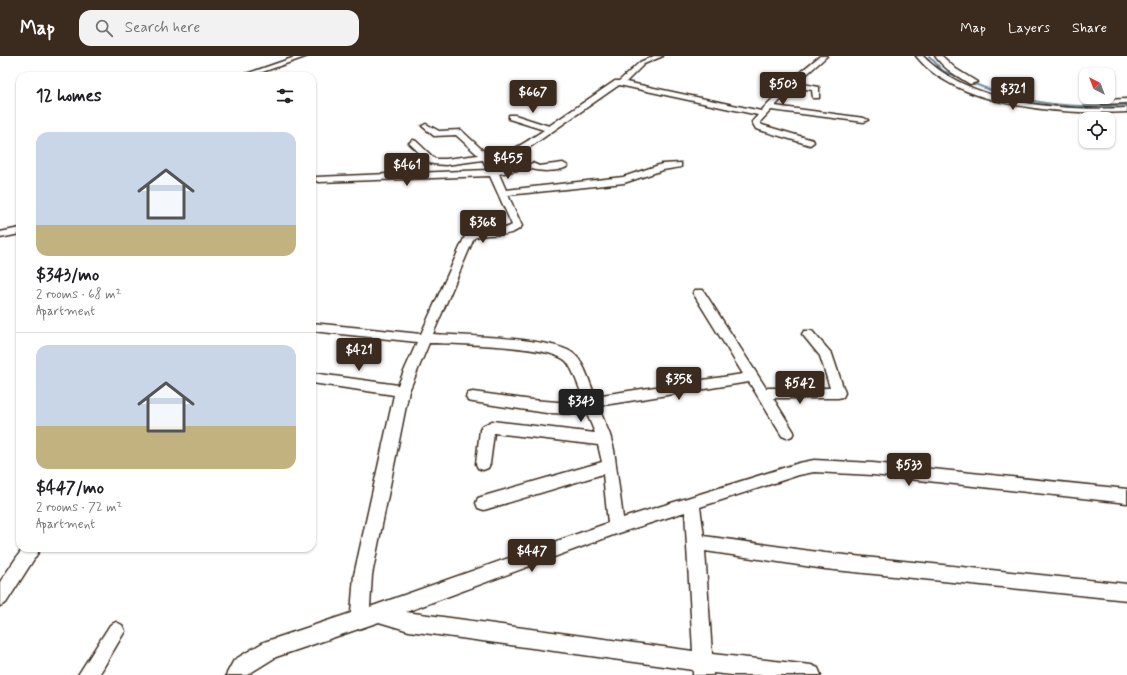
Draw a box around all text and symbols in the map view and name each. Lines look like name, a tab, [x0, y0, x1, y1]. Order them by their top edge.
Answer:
search box	[79, 10, 359, 46]
text: Map	[20, 16, 55, 41]
icon: search	[93, 17, 115, 39]
text: Search here	[125, 18, 200, 38]
text: Map	[960, 19, 986, 37]
text: Layers	[1008, 19, 1050, 37]
text: Share	[1072, 19, 1107, 37]
north arrow	[1079, 68, 1115, 104]
map controls	[1079, 68, 1115, 148]
pin: $503	[759, 72, 807, 106]
text: $503	[769, 76, 797, 93]
pin: $321	[989, 77, 1037, 111]
pin: $667	[509, 80, 557, 114]
text: $321	[1000, 81, 1026, 98]
text: $667	[519, 84, 547, 101]
text: 12 homes	[36, 85, 102, 107]
icon: filters	[274, 85, 296, 107]
button: locate	[1079, 112, 1115, 148]
pin: $455	[484, 146, 532, 180]
text: $455	[493, 150, 523, 167]
pin: $461	[383, 153, 431, 187]
text: $461	[393, 157, 421, 174]
icon: home	[130, 158, 202, 230]
pin: $368	[459, 210, 507, 244]
text: $368	[469, 214, 497, 231]
text: $343/mo	[36, 264, 99, 286]
text: 2 rooms · 68 m²	[36, 286, 121, 303]
text: Apartment	[36, 303, 95, 320]
pin: $421	[335, 338, 383, 372]
text: $421	[345, 342, 373, 359]
pin: $358	[655, 367, 703, 401]
icon: home	[130, 371, 202, 443]
text: $358	[665, 371, 693, 388]
pin: $542	[776, 371, 824, 405]
text: $542	[784, 375, 816, 392]
pin: $343	[557, 389, 605, 423]
text: $343	[568, 393, 594, 410]
pin: $533	[885, 453, 933, 487]
text: $533	[896, 457, 922, 474]
text: $447/mo	[36, 477, 104, 499]
text: 2 rooms · 72 m²	[36, 499, 122, 516]
text: Apartment	[36, 516, 95, 533]
pin: $447	[508, 539, 556, 573]
text: $447	[517, 543, 547, 560]

